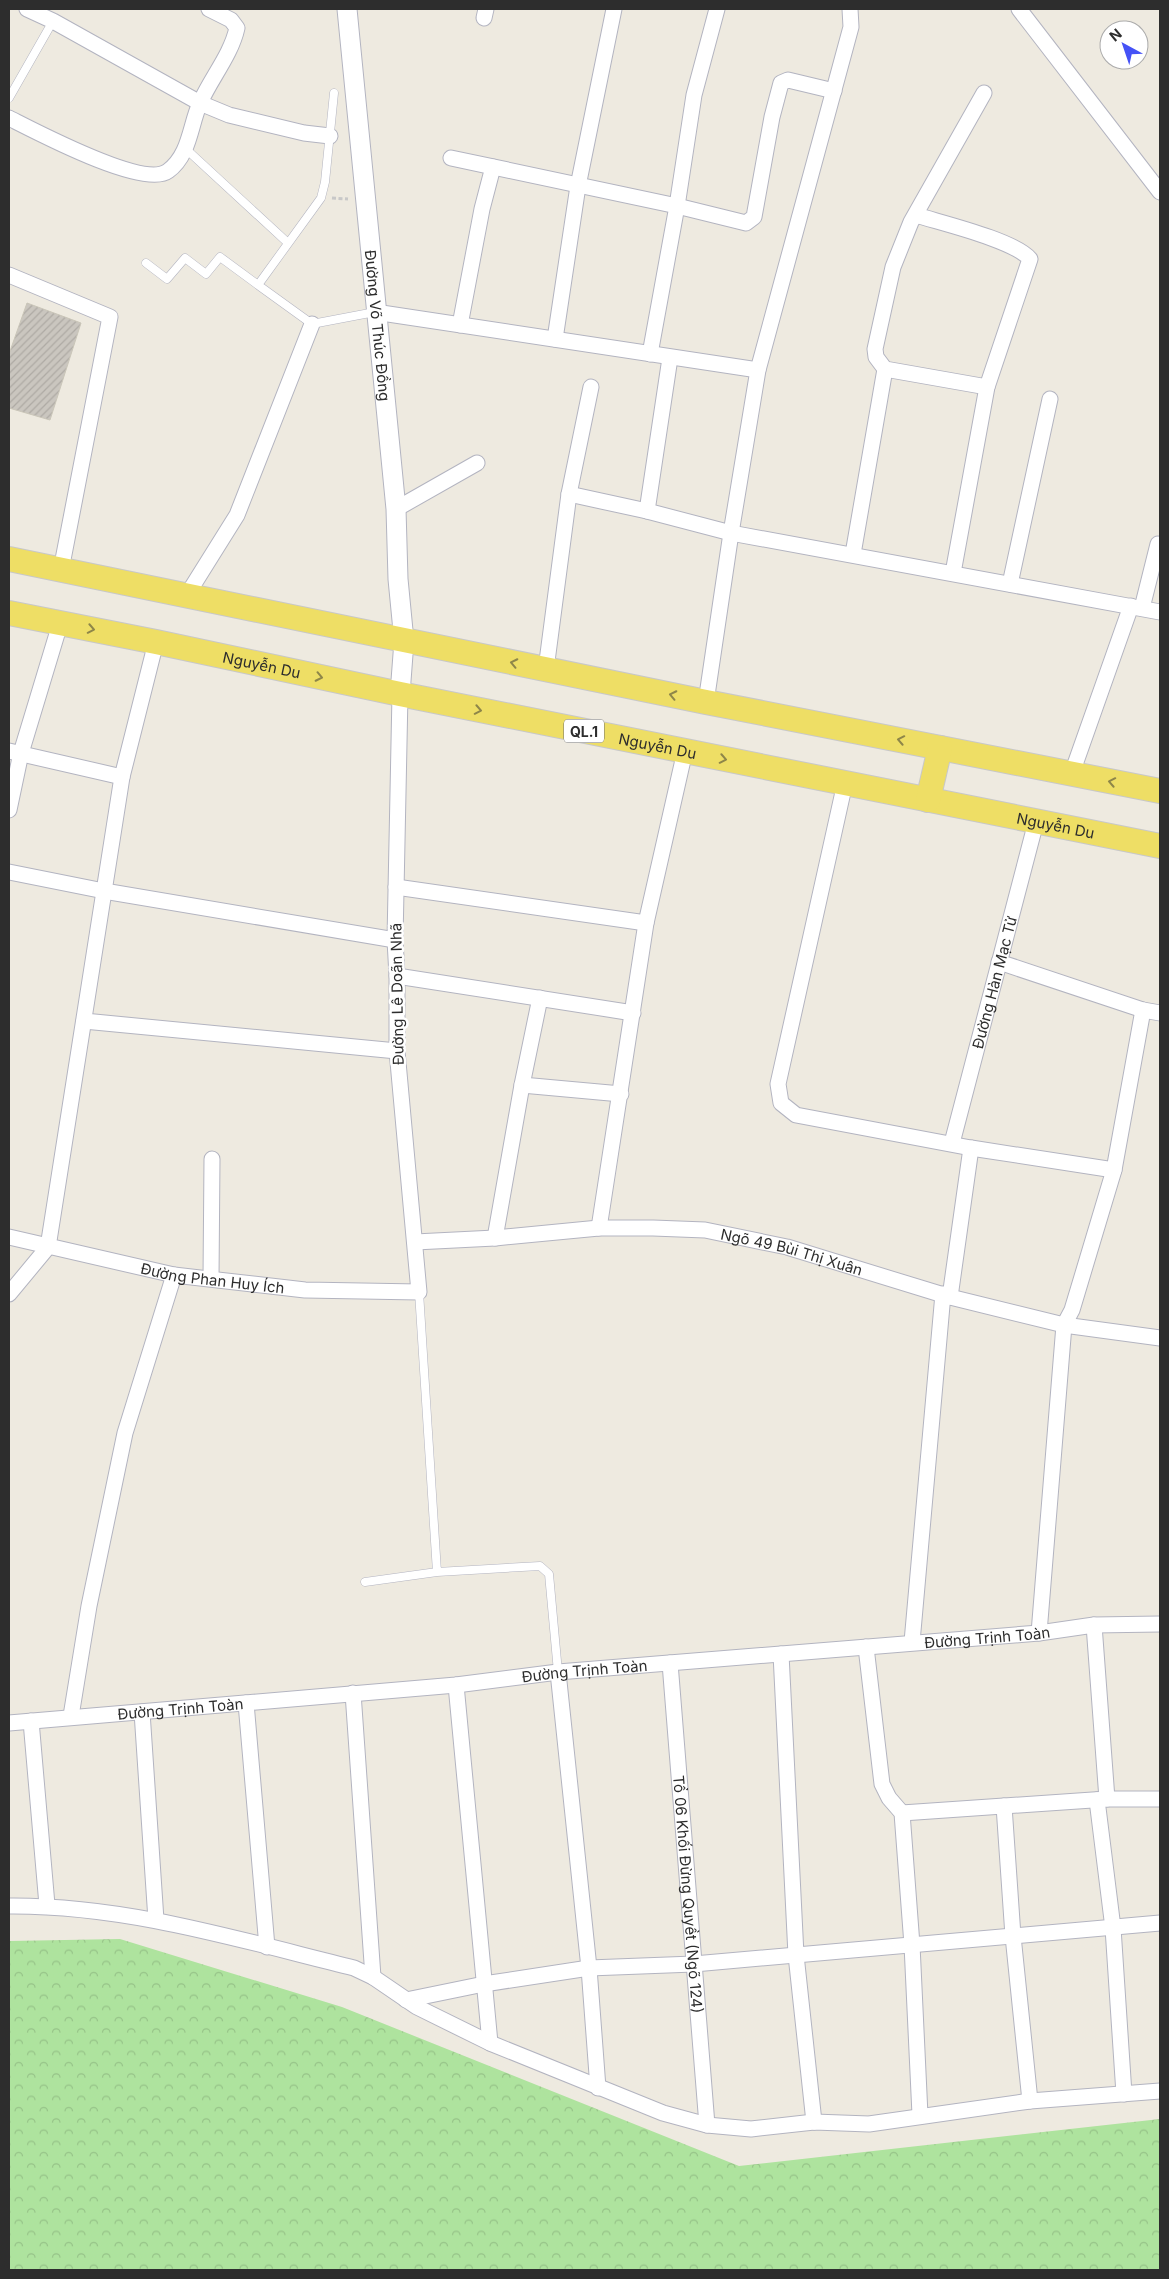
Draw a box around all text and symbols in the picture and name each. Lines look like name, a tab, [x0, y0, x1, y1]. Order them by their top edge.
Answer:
north arrow	[1099, 20, 1149, 70]
text: N	[1106, 25, 1125, 45]
street label: Đường Võ Thúc Đồng	[361, 249, 395, 402]
one-way arrow	[87, 624, 95, 634]
street label: Nguyễn Du	[221, 647, 302, 682]
one-way arrow	[510, 658, 519, 669]
one-way arrow	[314, 671, 323, 681]
one-way arrow	[669, 691, 678, 701]
one-way arrow	[473, 704, 482, 714]
road number: QL.1	[564, 719, 604, 742]
street label: Nguyễn Du	[617, 728, 698, 763]
one-way arrow	[897, 736, 906, 746]
one-way arrow	[718, 753, 727, 764]
one-way arrow	[1108, 777, 1117, 787]
street label: Nguyễn Du	[1015, 808, 1096, 842]
street label: Đường Hàn Mạc Tử	[968, 914, 1020, 1051]
street label: Đường Lê Doãn Nhã	[386, 923, 408, 1065]
street label: Ngõ 49 Bùi Thị Xuân	[719, 1224, 865, 1279]
street label: Đường Phan Huy Ích	[139, 1258, 286, 1297]
street label: Đường Trịnh Toàn	[923, 1622, 1051, 1652]
street label: Đường Trịnh Toàn	[521, 1655, 648, 1686]
street label: Đường Trịnh Toàn	[117, 1694, 244, 1723]
street label: Tổ 06 Khối Đừng Quyềt (Ngõ 124)	[670, 1774, 708, 2014]

